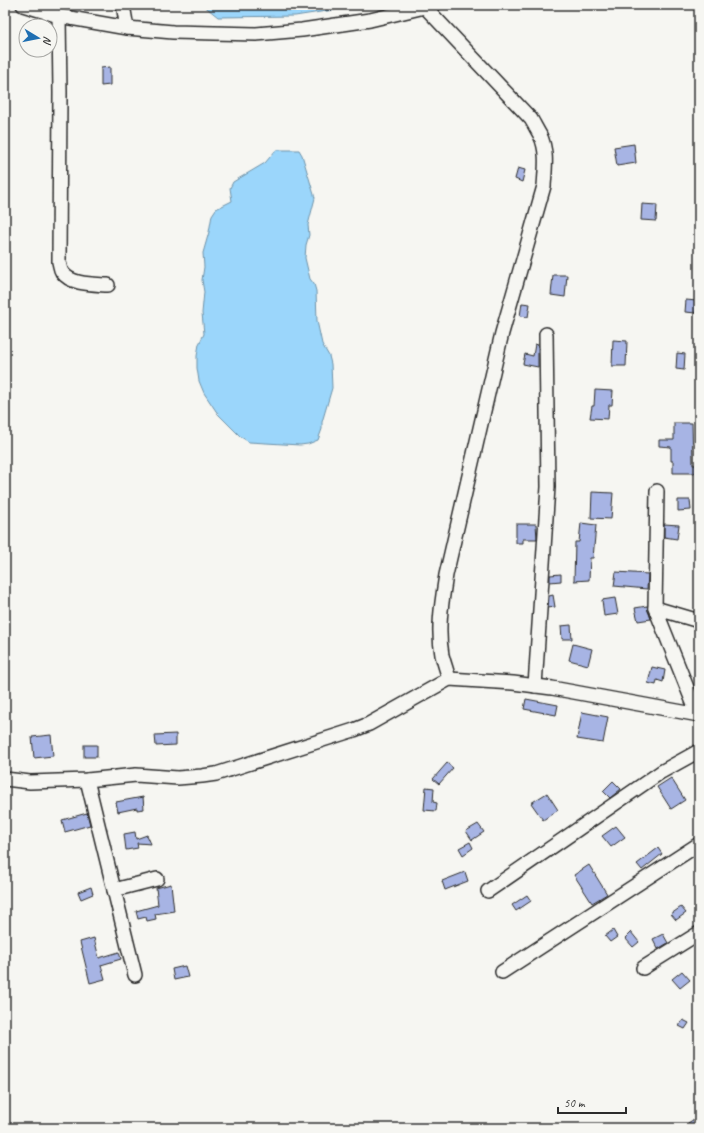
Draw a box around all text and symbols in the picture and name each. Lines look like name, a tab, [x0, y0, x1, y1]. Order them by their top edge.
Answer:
north arrow	[18, 18, 58, 58]
text: N	[40, 35, 55, 46]
scale bar	[558, 1089, 626, 1115]
text: 50 m	[564, 1095, 586, 1111]

